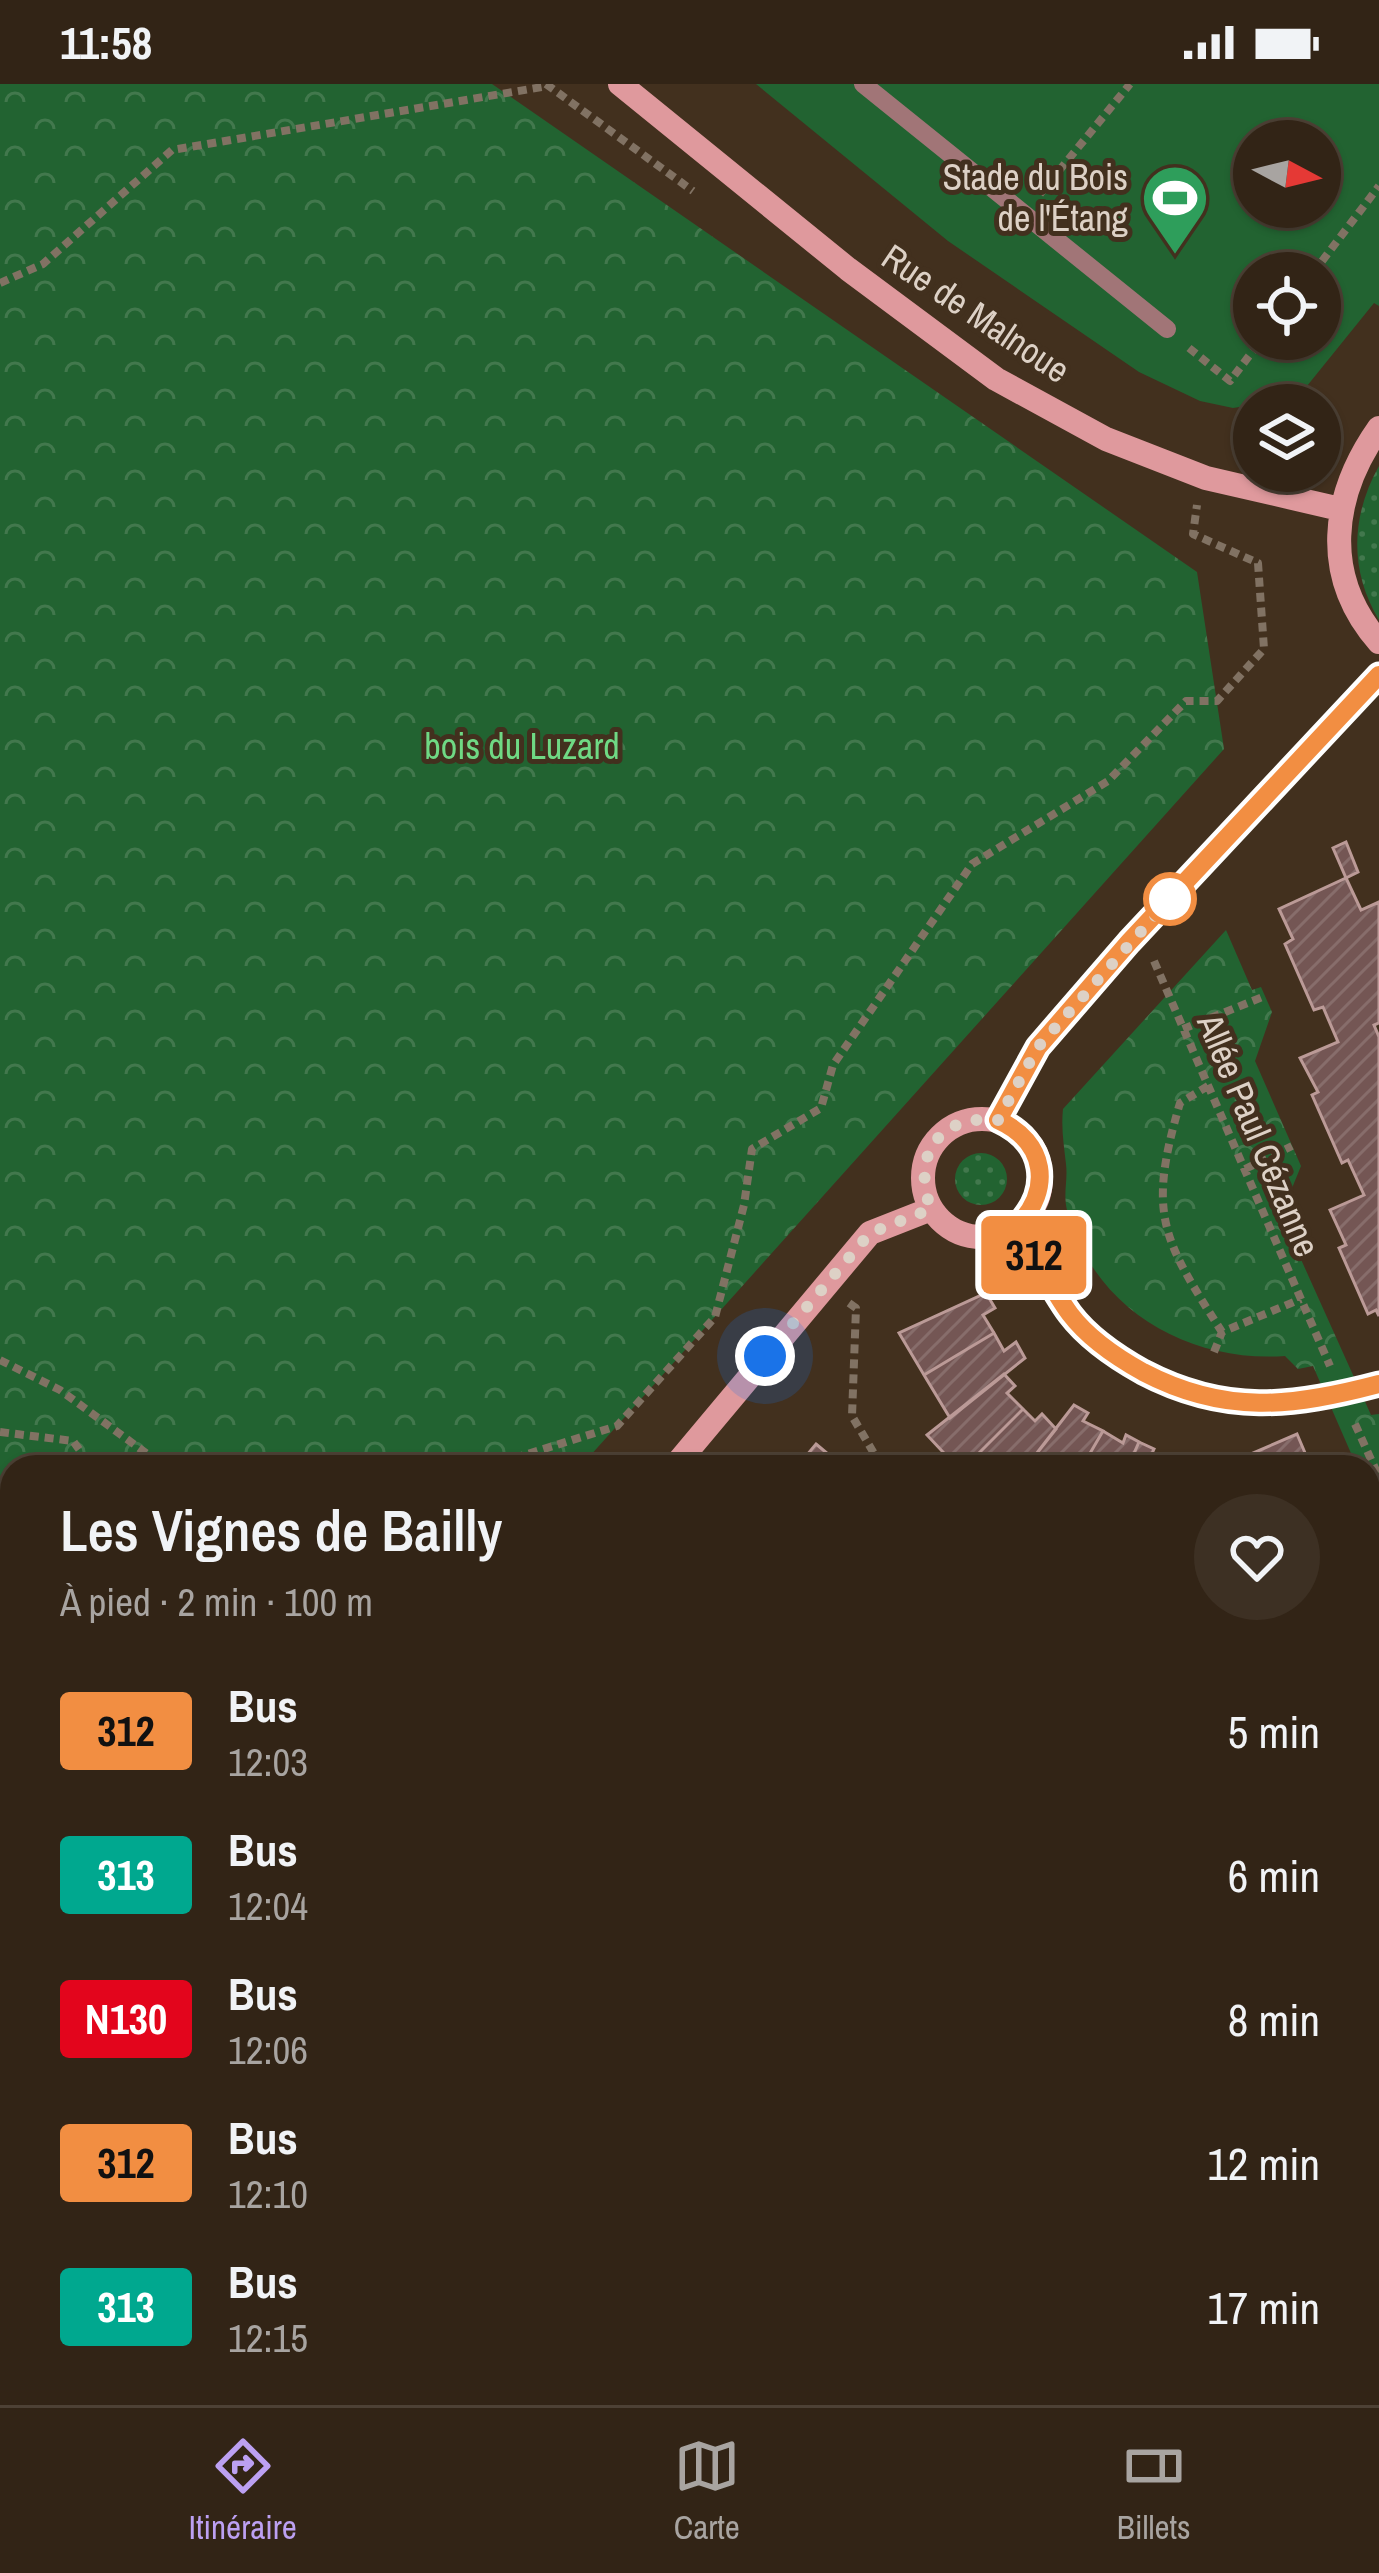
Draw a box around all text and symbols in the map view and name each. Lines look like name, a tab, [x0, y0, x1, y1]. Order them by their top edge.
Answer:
text: 11:58	[60, 12, 152, 73]
north arrow	[1233, 120, 1341, 228]
map controls	[1233, 120, 1341, 492]
place label: Stade du Bois de l'Étang	[943, 153, 1129, 242]
sports icon: Stade du Bois de l'Étang	[1140, 163, 1210, 257]
street label: Rue de Malnoue	[873, 233, 1079, 393]
button: locate	[1233, 252, 1341, 360]
button: layers	[1233, 384, 1341, 492]
park label: bois du Luzard	[424, 722, 620, 770]
unlabelled marker	[1145, 874, 1195, 924]
street label: Allée Paul Cézanne	[1186, 1005, 1332, 1264]
line badge: 312	[965, 1216, 1103, 1294]
text: 312	[1005, 1227, 1063, 1283]
your location	[735, 1326, 795, 1386]
text: Les Vignes de Bailly	[60, 1492, 502, 1569]
button: heart	[1194, 1494, 1320, 1620]
text: À pied · 2 min · 100 m	[60, 1576, 373, 1628]
text: Bus	[228, 1675, 298, 1736]
text: 5 min	[1228, 1701, 1320, 1762]
text: 312	[97, 1703, 155, 1759]
text: 12:03	[228, 1736, 308, 1788]
text: Bus	[228, 1819, 298, 1880]
text: 6 min	[1228, 1845, 1320, 1906]
text: 313	[97, 1847, 155, 1903]
text: 12:04	[228, 1880, 308, 1932]
text: Bus	[228, 1963, 298, 2024]
text: 8 min	[1228, 1989, 1320, 2050]
text: N130	[85, 1991, 167, 2047]
text: 12:06	[228, 2024, 308, 2076]
text: Bus	[228, 2107, 298, 2168]
text: 12 min	[1207, 2133, 1320, 2194]
text: 312	[97, 2135, 155, 2191]
text: 12:10	[228, 2168, 308, 2220]
text: Bus	[228, 2251, 298, 2312]
text: 17 min	[1207, 2277, 1320, 2338]
text: 313	[97, 2279, 155, 2335]
text: 12:15	[228, 2312, 308, 2364]
tab: Itinéraire	[188, 2433, 297, 2549]
tab: Carte	[674, 2433, 740, 2549]
tab: Billets	[1117, 2433, 1191, 2549]

